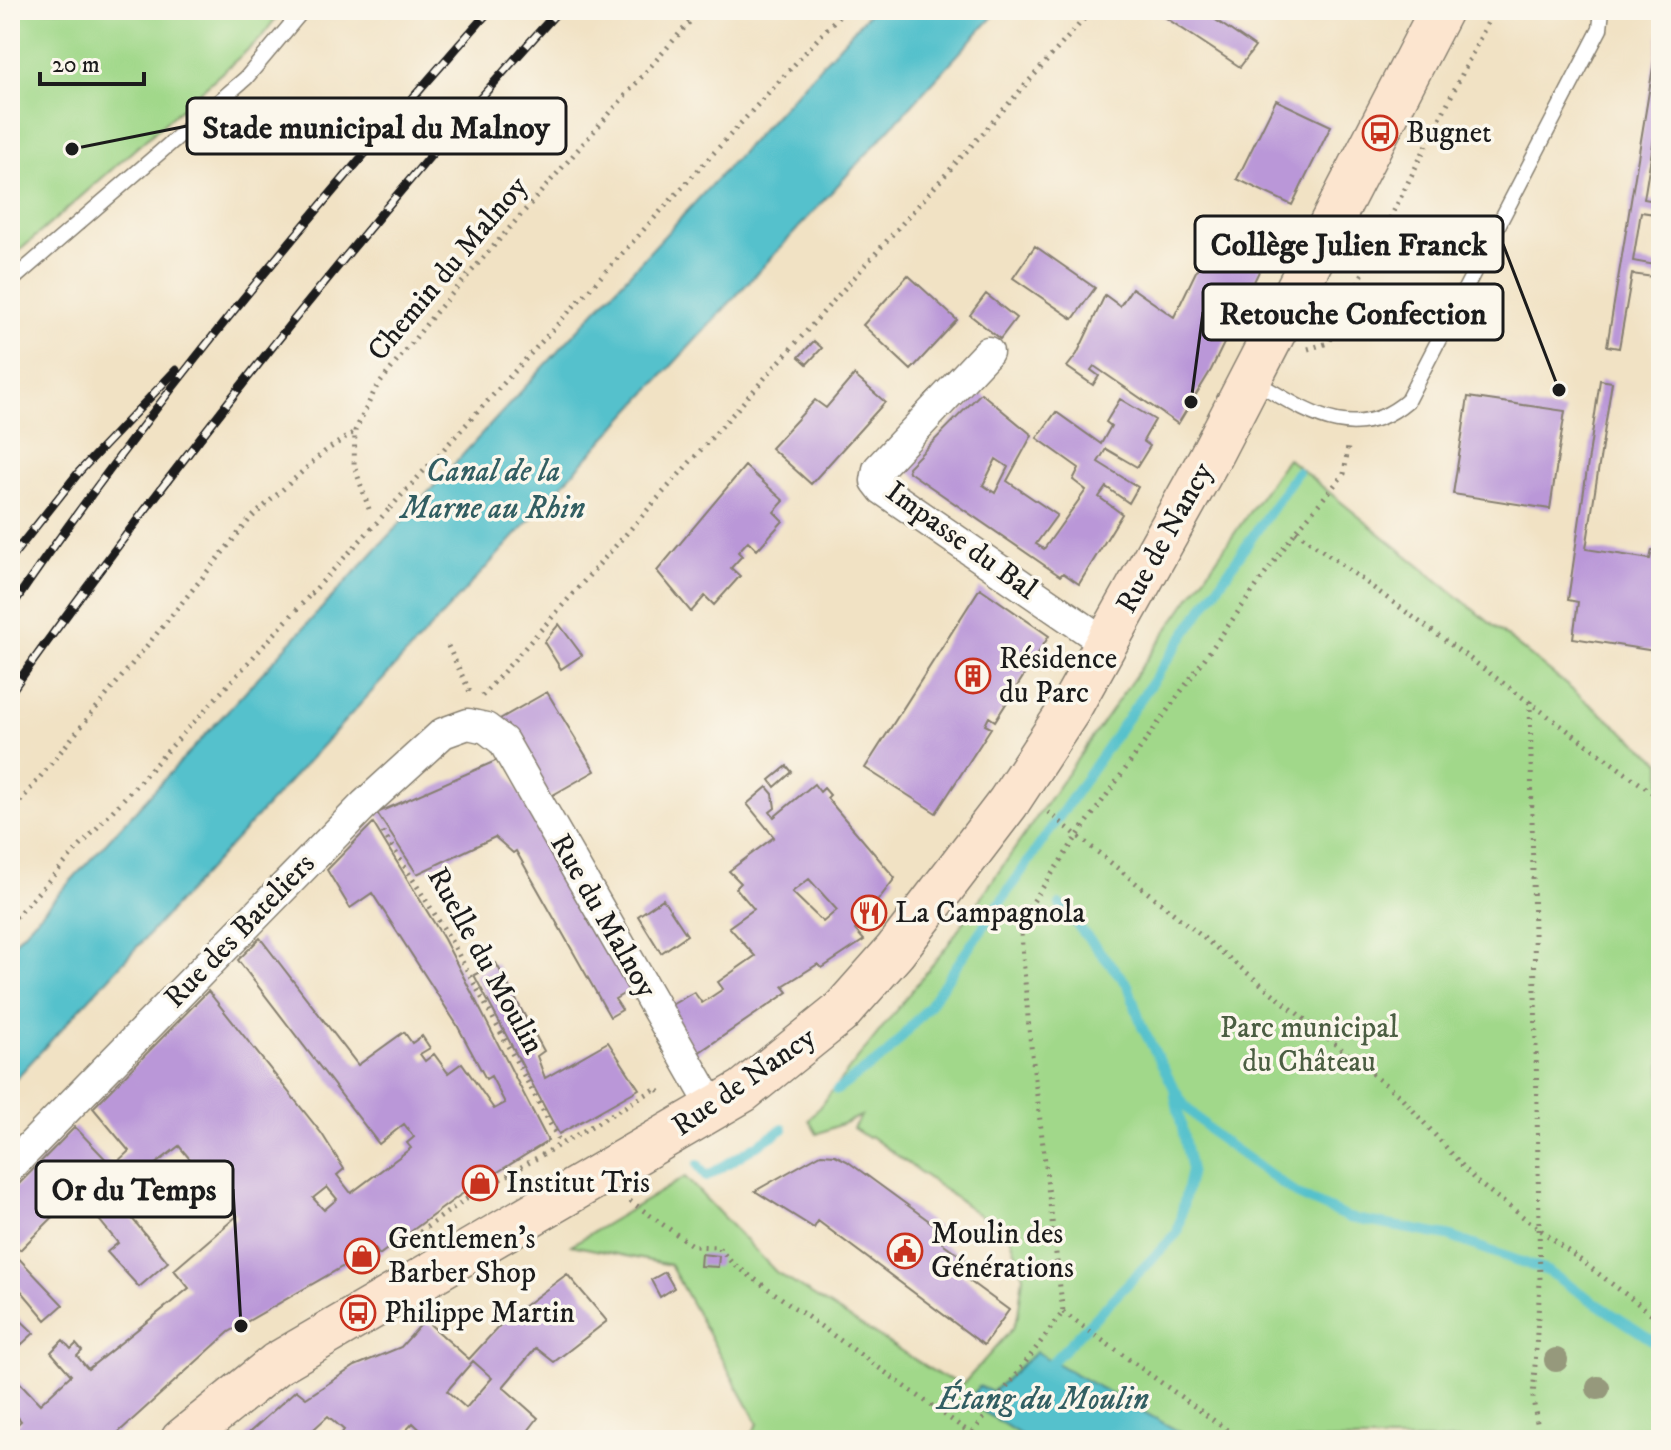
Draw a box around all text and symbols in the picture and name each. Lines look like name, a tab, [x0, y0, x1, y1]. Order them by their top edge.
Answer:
scale bar	[40, 36, 144, 86]
text: 20 m	[52, 50, 100, 80]
callout: Stade municipal du Malnoy	[187, 98, 566, 154]
text: Stade municipal du Malnoy	[202, 109, 550, 149]
bus stop icon: Bugnet	[1361, 114, 1399, 152]
place label: Bugnet	[1406, 115, 1492, 152]
street label: Chemin du Malnoy	[360, 168, 537, 369]
callout: Collège Julien Franck	[1195, 216, 1503, 272]
text: Collège Julien Franck	[1211, 226, 1489, 266]
callout: Retouche Confection	[1203, 284, 1503, 340]
text: Retouche Confection	[1219, 295, 1487, 335]
water label: Canal de la Marne au Rhin	[399, 452, 585, 529]
street label: Rue de Nancy	[1108, 456, 1222, 620]
street label: Impasse du Bal	[878, 474, 1044, 608]
place label: Résidence du Parc	[999, 641, 1117, 712]
building icon: Résidence du Parc	[954, 657, 992, 695]
street label: Rue du Malnoy	[541, 828, 665, 1005]
street label: Rue des Bateliers	[157, 846, 323, 1016]
street label: Ruelle du Moulin	[418, 861, 552, 1061]
restaurant icon: La Campagnola	[850, 894, 888, 932]
place label: La Campagnola	[895, 895, 1085, 932]
park label: Parc municipal du Château	[1220, 1010, 1398, 1081]
street label: Rue de Nancy	[665, 1019, 823, 1145]
callout: Or du Temps	[36, 1161, 233, 1217]
shop icon: Institut Tris	[461, 1164, 499, 1202]
place label: Institut Tris	[506, 1165, 650, 1202]
text: Or du Temps	[52, 1171, 217, 1211]
place label: Moulin des Générations	[931, 1216, 1074, 1287]
place label: Gentlemen's Barber Shop	[388, 1221, 536, 1292]
public building icon: Moulin des Générations	[886, 1232, 924, 1270]
shop icon: Gentlemen's Barber Shop	[343, 1237, 381, 1275]
bus stop icon: Philippe Martin	[339, 1294, 377, 1332]
place label: Philippe Martin	[384, 1295, 575, 1332]
water label: Étang du Moulin	[935, 1379, 1149, 1420]

